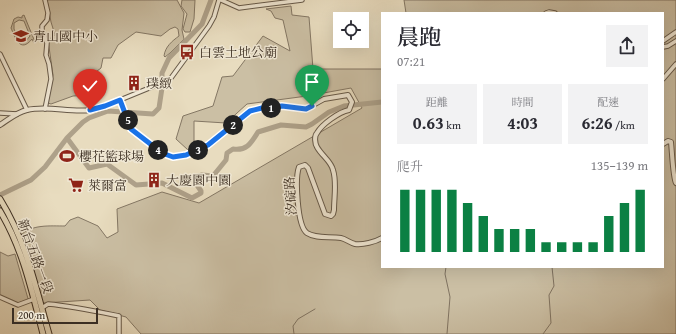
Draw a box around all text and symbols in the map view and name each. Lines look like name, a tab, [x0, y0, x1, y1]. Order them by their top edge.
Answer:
map controls	[333, 12, 369, 48]
button: locate	[333, 12, 369, 48]
text: 晨跑	[397, 21, 441, 53]
button: share	[606, 25, 648, 67]
school or university icon: 青山國中小	[12, 27, 30, 45]
place label: 青山國中小	[33, 27, 98, 46]
bus stop icon: 白雲土地公廟	[178, 43, 196, 61]
place label: 白雲土地公廟	[199, 43, 277, 62]
text: 07:21	[397, 52, 425, 71]
pin	[295, 65, 329, 106]
pin	[73, 69, 107, 110]
icon: arrive	[301, 71, 323, 93]
building icon: 璞緻	[125, 74, 143, 92]
place label: 璞緻	[146, 74, 172, 93]
icon: check	[79, 75, 101, 97]
text: 距離	[426, 94, 448, 110]
text: 時間	[511, 94, 533, 110]
text: 配速	[597, 94, 619, 110]
pin: 1	[261, 98, 281, 118]
text: 1	[268, 100, 274, 116]
pin: 5	[118, 110, 138, 130]
text: 0.63	[413, 110, 444, 135]
text: 4:03	[507, 110, 538, 135]
text: 6:26	[581, 110, 613, 135]
text: 5	[125, 112, 131, 128]
pin: 2	[223, 115, 243, 135]
text: 2	[230, 117, 236, 133]
text: km	[444, 117, 461, 133]
text: /km	[613, 117, 635, 133]
pin: 4	[148, 140, 168, 160]
pin: 3	[188, 140, 208, 160]
text: 4	[155, 142, 161, 158]
text: 3	[195, 142, 201, 158]
sports icon: 櫻花籃球場	[58, 147, 76, 165]
place label: 櫻花籃球場	[79, 147, 144, 166]
text: 135–139 m	[591, 156, 648, 175]
text: 爬升	[397, 157, 423, 176]
building icon: 大慶園中園	[145, 171, 163, 189]
place label: 大慶園中園	[166, 171, 231, 190]
supermarket icon: 萊爾富	[67, 176, 85, 194]
place label: 萊爾富	[88, 176, 127, 195]
street label: 汐碇路	[280, 176, 301, 216]
street label: 新台五路一段	[13, 216, 58, 296]
scale bar	[12, 306, 98, 325]
text: 200 m	[18, 307, 45, 323]

